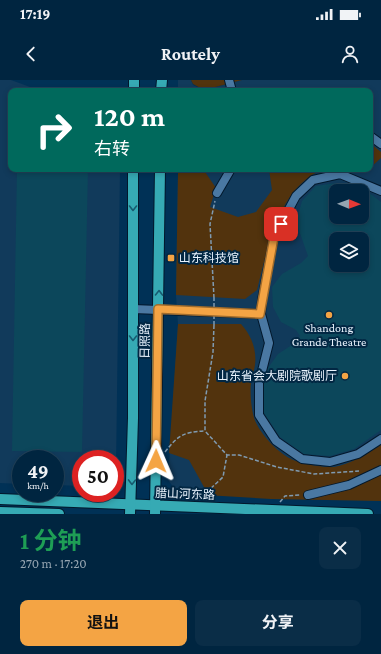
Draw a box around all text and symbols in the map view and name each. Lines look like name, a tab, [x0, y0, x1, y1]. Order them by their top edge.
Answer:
text: 17:19	[20, 6, 51, 22]
icon: back	[20, 43, 42, 65]
icon: person	[339, 43, 361, 65]
text: Routely	[161, 44, 220, 64]
text: 120 m	[94, 101, 165, 132]
icon: right	[28, 104, 80, 156]
text: 右转	[94, 139, 130, 159]
north arrow	[329, 184, 369, 224]
map controls	[329, 184, 369, 272]
one-way arrow	[129, 205, 137, 211]
pin	[264, 207, 298, 241]
icon: arrive	[270, 213, 292, 235]
button: layers	[329, 232, 369, 272]
place label: 山东科技馆	[179, 251, 239, 265]
marker: 山东科技馆	[166, 253, 176, 263]
one-way arrow	[155, 290, 163, 296]
marker: Shandong Grande Theatre	[324, 310, 334, 320]
place label: Shandong Grande Theatre	[292, 321, 366, 349]
street label: 日照路	[138, 323, 152, 359]
one-way arrow	[129, 335, 137, 341]
place label: 山东省会大剧院歌剧厅	[217, 369, 337, 383]
marker: 山东省会大剧院歌剧厅	[340, 371, 350, 381]
position arrow	[135, 440, 177, 482]
speed limit sign: 50	[72, 450, 124, 502]
text: 49	[27, 460, 49, 482]
one-way arrow	[128, 479, 136, 485]
text: km/h	[27, 480, 49, 491]
street label: 腊山河东路	[155, 486, 215, 502]
text: 1 分钟	[20, 527, 82, 554]
button: close	[319, 527, 361, 569]
text: 270 m · 17:20	[20, 556, 87, 571]
button: 退出	[20, 600, 187, 646]
button: 分享	[195, 600, 361, 646]

